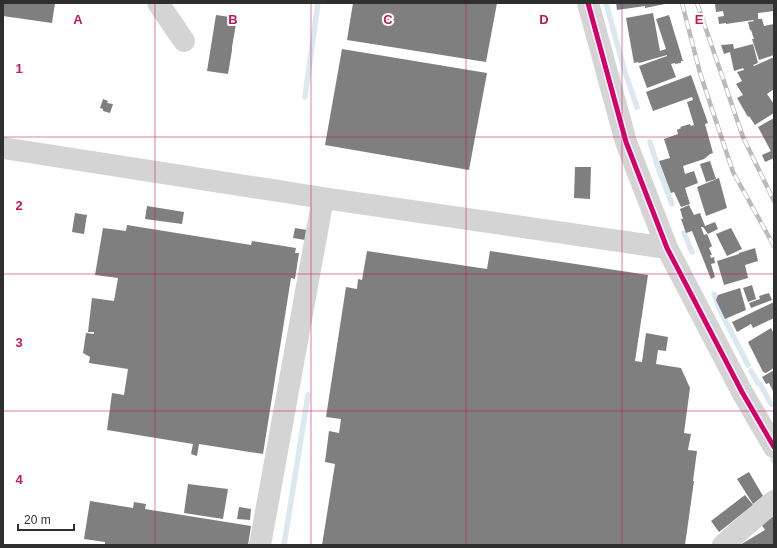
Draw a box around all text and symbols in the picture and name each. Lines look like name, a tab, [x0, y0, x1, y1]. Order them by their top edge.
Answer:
text: A	[73, 12, 83, 27]
text: B	[228, 12, 238, 27]
text: C	[383, 12, 393, 27]
text: D	[539, 12, 549, 27]
text: E	[695, 12, 704, 27]
text: 1	[15, 61, 23, 76]
text: 2	[15, 198, 23, 213]
text: 3	[15, 335, 23, 350]
text: 4	[15, 472, 23, 487]
scale bar	[18, 506, 74, 532]
text: 20 m	[24, 513, 51, 527]

